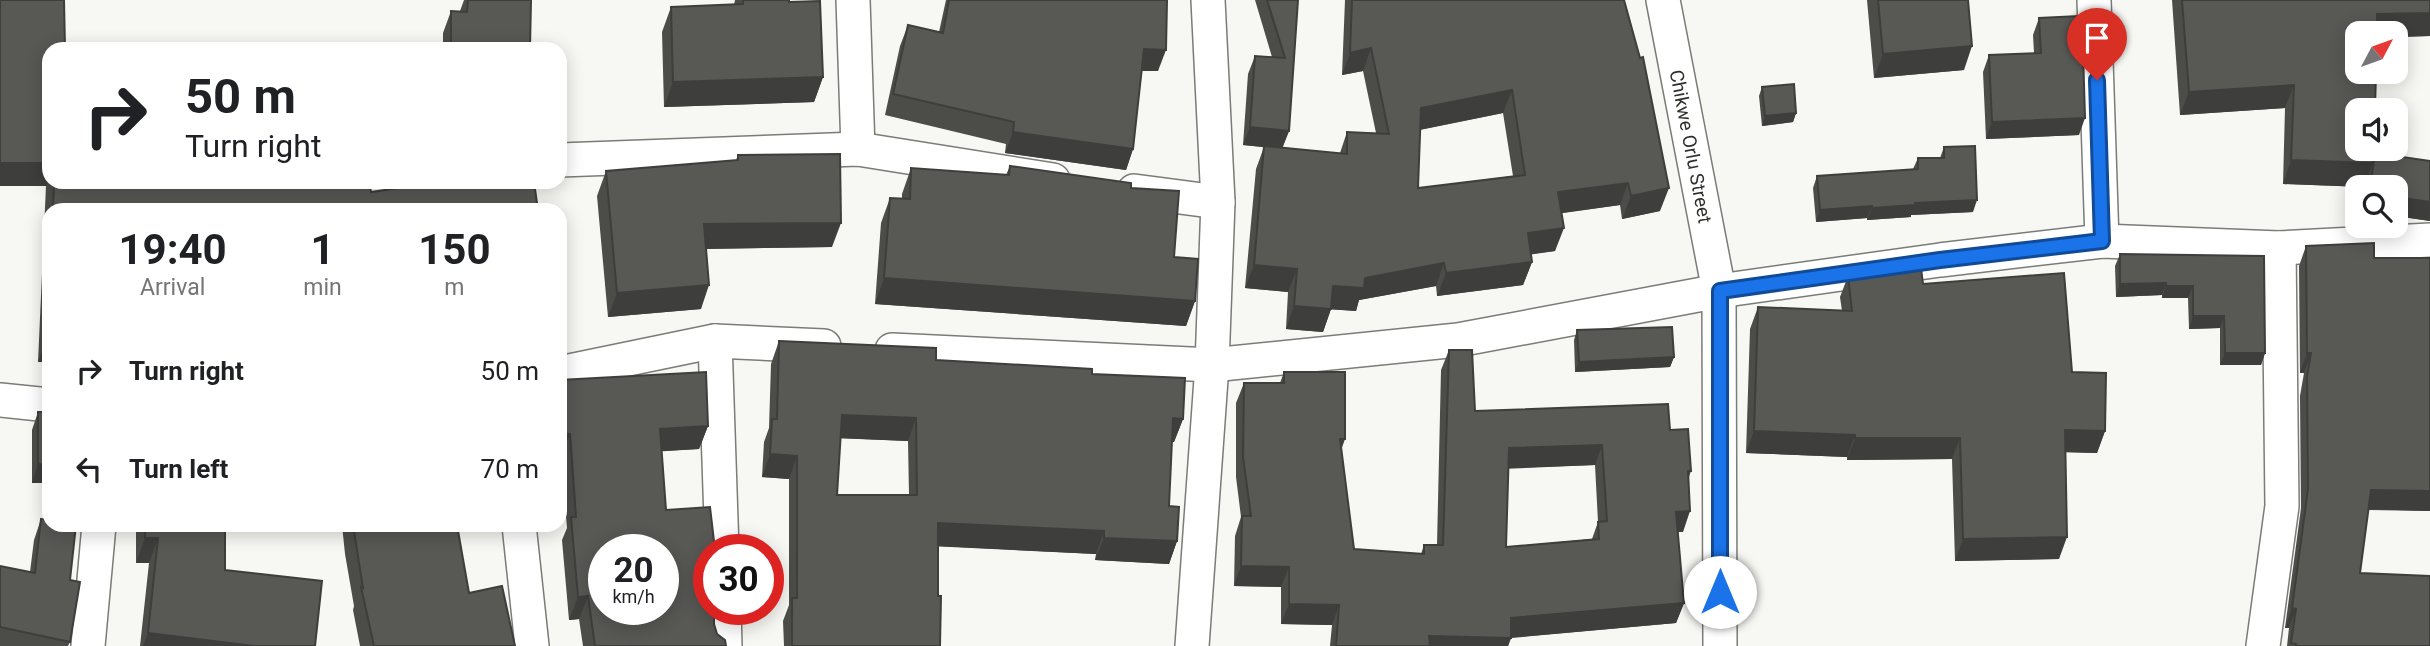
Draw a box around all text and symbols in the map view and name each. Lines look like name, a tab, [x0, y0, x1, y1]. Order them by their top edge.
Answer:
pin	[2067, 8, 2127, 80]
icon: arrive	[2078, 19, 2116, 57]
north arrow	[2345, 21, 2408, 84]
map controls	[2345, 21, 2408, 238]
text: 50 m	[185, 68, 296, 125]
street label: Chikwe Orlu Street	[1665, 68, 1717, 225]
icon: right	[70, 70, 161, 161]
button: sound	[2345, 98, 2408, 161]
text: Turn right	[185, 127, 321, 165]
button: search	[2345, 175, 2408, 238]
text: 19:40	[119, 225, 227, 274]
text: 1	[310, 225, 335, 274]
text: 150	[418, 225, 491, 274]
text: Arrival	[140, 274, 205, 301]
text: min	[303, 274, 342, 301]
text: m	[444, 274, 464, 301]
icon: right	[70, 352, 108, 390]
text: Turn right	[129, 356, 244, 386]
text: 50 m	[481, 356, 539, 386]
icon: left	[70, 450, 108, 488]
text: Turn left	[129, 454, 228, 484]
text: 70 m	[481, 454, 539, 484]
speed limit sign: 30	[693, 534, 784, 625]
text: 20	[613, 550, 654, 591]
position arrow	[1683, 555, 1757, 629]
text: km/h	[612, 586, 655, 607]

